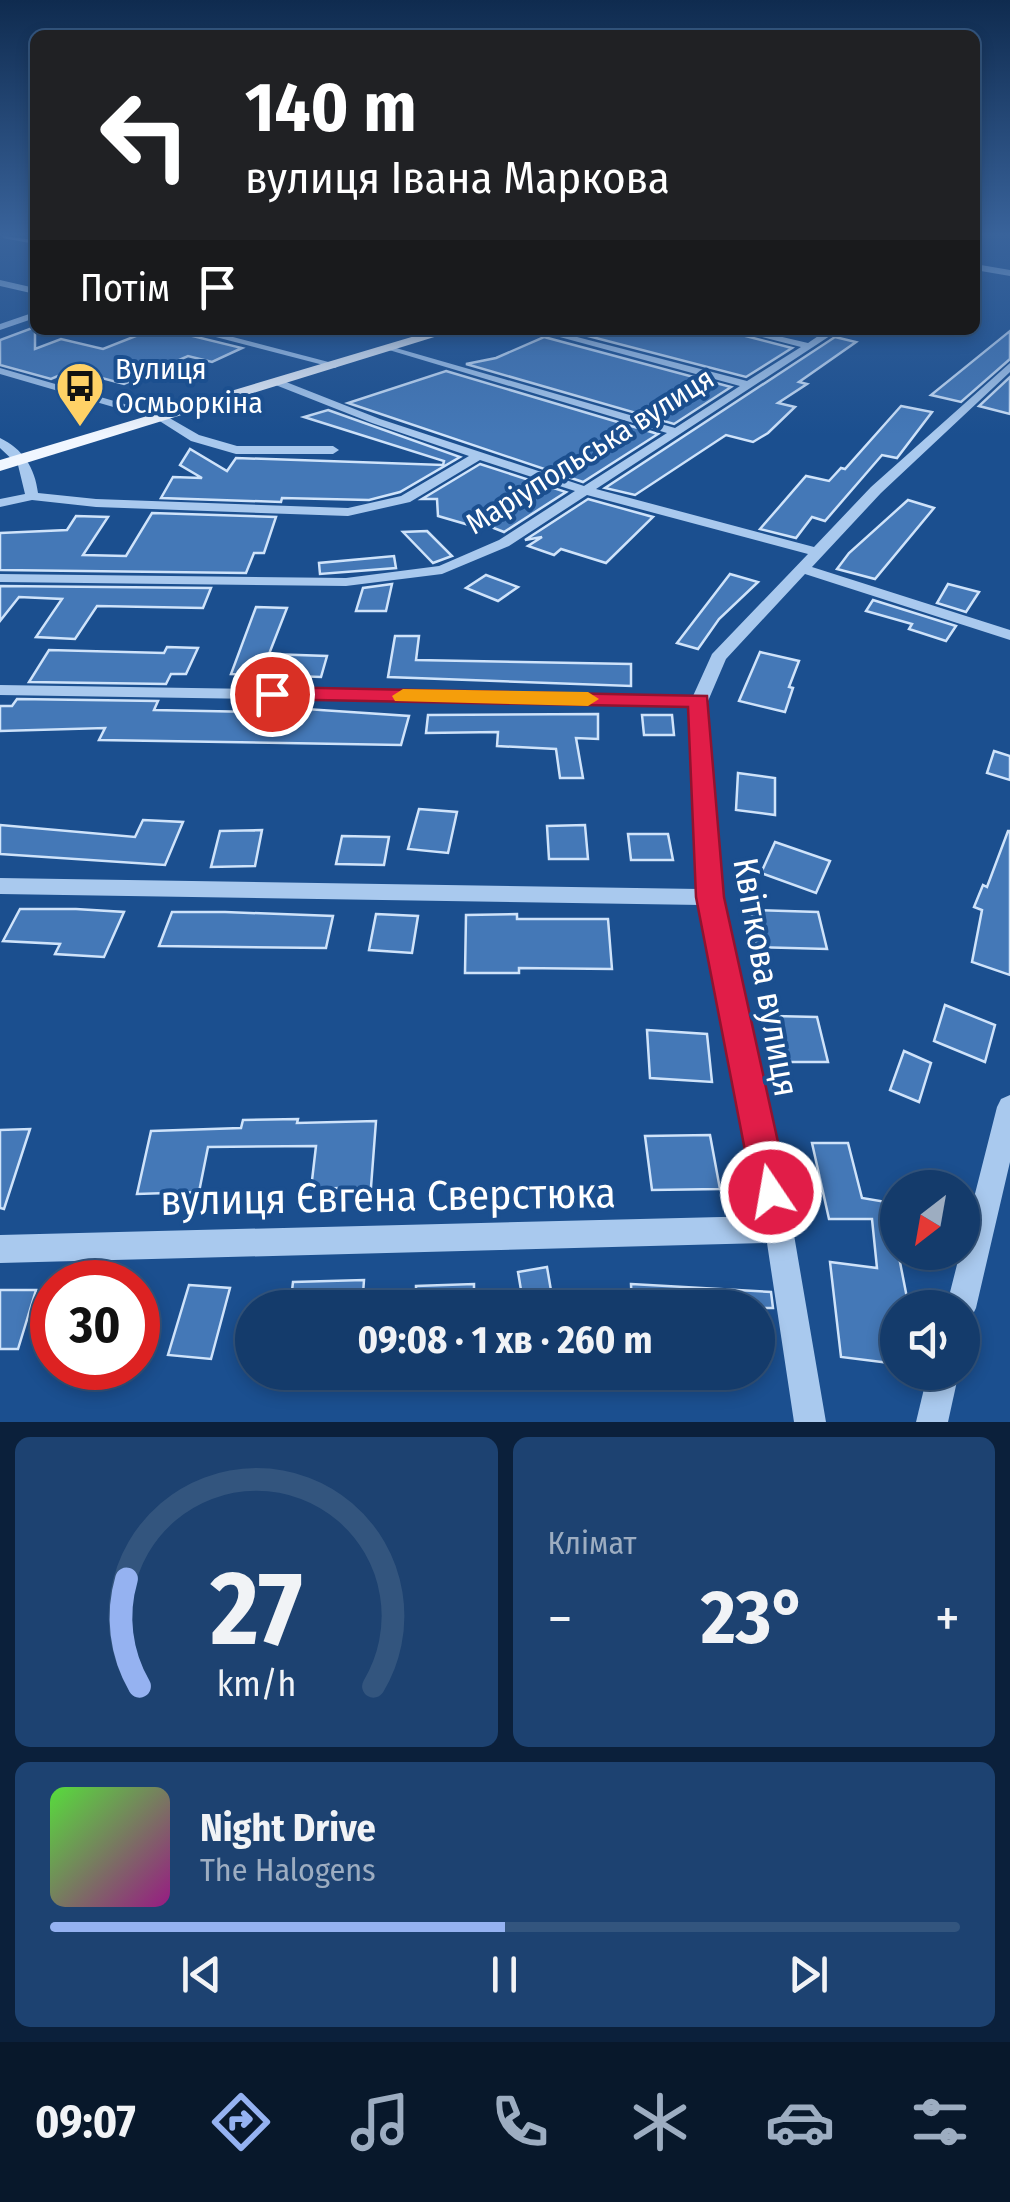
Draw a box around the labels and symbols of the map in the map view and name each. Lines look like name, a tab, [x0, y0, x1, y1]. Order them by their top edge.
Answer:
place label: Вулиця Осмьоркіна	[115, 351, 263, 421]
bus stop icon: Вулиця Осмьоркіна	[54, 360, 106, 428]
street label: Маріупольська вулиця	[459, 360, 721, 542]
pin	[230, 652, 315, 737]
street label: Квіткова вулиця	[724, 854, 808, 1100]
position arrow	[719, 1140, 823, 1244]
street label: вулиця Євгена Сверстюка	[160, 1168, 616, 1226]
north arrow	[880, 1170, 980, 1270]
speed limit sign: 30	[30, 1260, 160, 1390]

